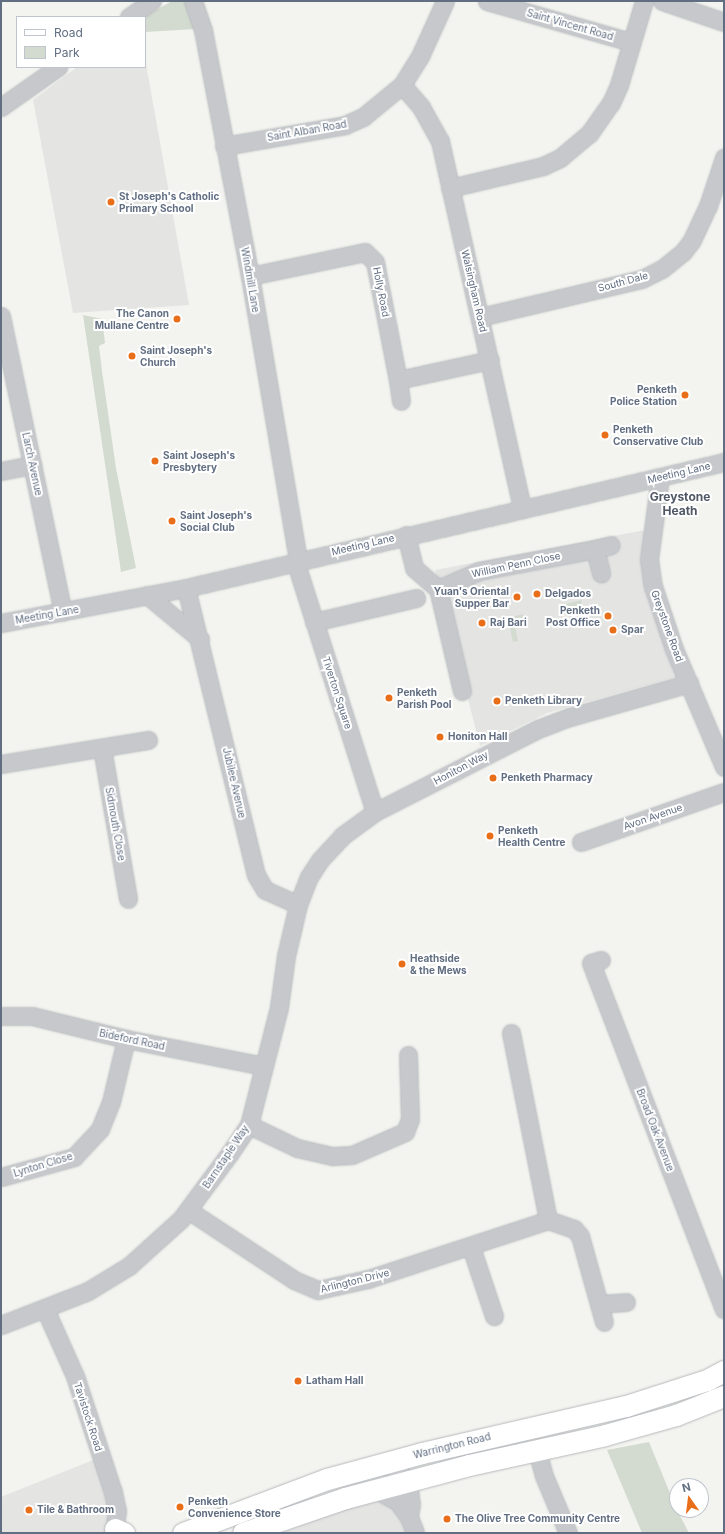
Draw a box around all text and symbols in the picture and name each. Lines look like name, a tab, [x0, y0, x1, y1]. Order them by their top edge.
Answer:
street label: Saint Vincent Road	[525, 7, 615, 43]
legend	[16, 16, 146, 68]
text: Road	[54, 25, 83, 40]
text: Park	[54, 45, 80, 60]
street label: Saint Alban Road	[266, 118, 348, 144]
place label: St Joseph's Catholic Primary School	[119, 190, 219, 214]
marker: St Joseph's Catholic Primary School	[106, 197, 116, 207]
street label: Windmill Lane	[238, 246, 262, 314]
street label: Walsingham Road	[459, 249, 489, 333]
street label: Holly Road	[370, 266, 392, 318]
street label: South Dale	[597, 270, 649, 294]
place label: The Canon Mullane Centre	[95, 307, 169, 330]
marker: The Canon Mullane Centre	[172, 314, 182, 324]
place label: Saint Joseph's Church	[140, 344, 212, 368]
marker: Saint Joseph's Church	[127, 351, 137, 361]
place label: Penketh Police Station	[610, 383, 677, 406]
marker: Penketh Police Station	[680, 390, 690, 400]
place label: Penketh Conservative Club	[613, 423, 703, 446]
marker: Penketh Conservative Club	[600, 430, 610, 440]
street label: Larch Avenue	[19, 431, 45, 497]
place label: Saint Joseph's Presbytery	[163, 449, 235, 472]
marker: Saint Joseph's Presbytery	[150, 456, 160, 466]
street label: Meeting Lane	[646, 460, 712, 486]
district label: Greystone Heath	[650, 490, 710, 518]
place label: Saint Joseph's Social Club	[180, 509, 252, 532]
marker: Saint Joseph's Social Club	[167, 516, 177, 526]
street label: Meeting Lane	[330, 532, 396, 558]
street label: William Penn Close	[471, 550, 561, 580]
place label: Yuan's Oriental Supper Bar	[434, 585, 509, 608]
place label: Delgados	[545, 588, 591, 600]
marker: Delgados	[532, 589, 542, 599]
street label: Greystone Road	[648, 589, 686, 663]
marker: Yuan's Oriental Supper Bar	[512, 592, 522, 602]
street label: Meeting Lane	[14, 604, 80, 626]
place label: Penketh Post Office	[546, 604, 600, 628]
marker: Penketh Post Office	[603, 611, 613, 621]
place label: Raj Bari	[490, 617, 527, 629]
marker: Raj Bari	[477, 618, 487, 628]
place label: Spar	[621, 624, 644, 636]
marker: Spar	[608, 625, 618, 635]
street label: Tiverton Square	[320, 655, 354, 731]
place label: Penketh Parish Pool	[397, 686, 452, 710]
marker: Penketh Parish Pool	[384, 693, 394, 703]
place label: Penketh Library	[505, 695, 582, 707]
marker: Penketh Library	[492, 696, 502, 706]
place label: Honiton Hall	[448, 731, 508, 743]
marker: Honiton Hall	[435, 732, 445, 742]
street label: Jubilee Avenue	[220, 746, 248, 820]
street label: Honiton Way	[432, 749, 490, 787]
place label: Penketh Pharmacy	[501, 772, 593, 784]
marker: Penketh Pharmacy	[488, 773, 498, 783]
street label: Sidmouth Close	[103, 786, 127, 862]
street label: Avon Avenue	[622, 801, 684, 833]
place label: Penketh Health Centre	[498, 824, 565, 848]
marker: Penketh Health Centre	[485, 831, 495, 841]
place label: Heathside & the Mews	[410, 952, 467, 976]
marker: Heathside & the Mews	[397, 959, 407, 969]
street label: Bideford Road	[98, 1027, 166, 1053]
street label: Broad Oak Avenue	[634, 1087, 676, 1173]
street label: Barnstaple Way	[200, 1123, 252, 1191]
street label: Lynton Close	[12, 1150, 74, 1180]
street label: Arlington Drive	[319, 1267, 391, 1295]
place label: Latham Hall	[306, 1375, 363, 1387]
marker: Latham Hall	[293, 1376, 303, 1386]
street label: Tavistock Road	[71, 1381, 105, 1453]
street label: Warrington Road	[412, 1431, 492, 1461]
north arrow	[669, 1478, 709, 1518]
text: N	[681, 1480, 692, 1495]
place label: Penketh Convenience Store	[188, 1495, 281, 1518]
marker: Penketh Convenience Store	[175, 1502, 185, 1512]
place label: Tile & Bathroom	[37, 1504, 114, 1516]
marker: Tile & Bathroom	[24, 1505, 34, 1515]
place label: The Olive Tree Community Centre	[455, 1513, 620, 1525]
marker: The Olive Tree Community Centre	[442, 1514, 452, 1524]

